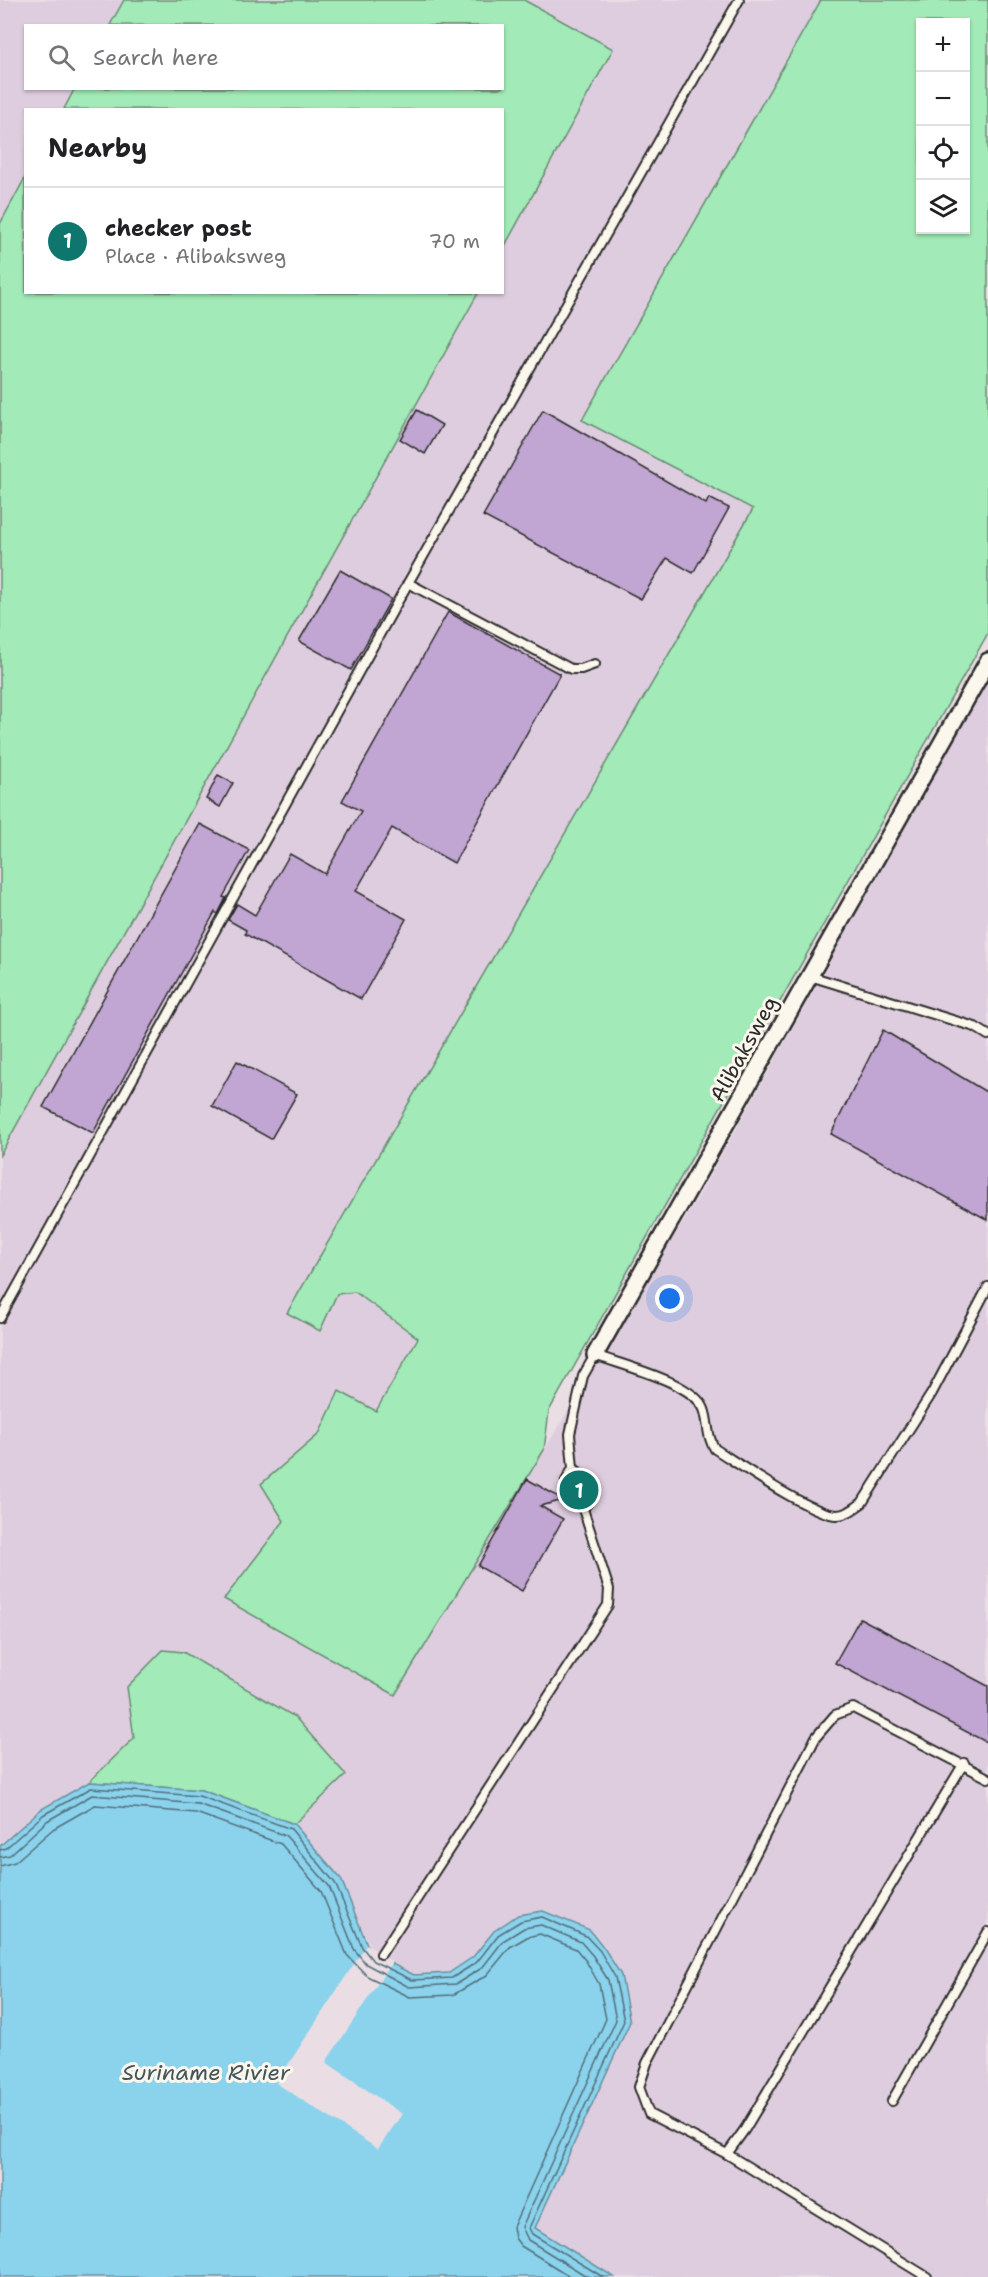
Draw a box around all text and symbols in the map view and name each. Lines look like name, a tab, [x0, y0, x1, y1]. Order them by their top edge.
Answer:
map controls	[916, 18, 970, 234]
button: +	[916, 18, 970, 72]
search box	[24, 24, 504, 90]
icon: search	[45, 41, 78, 74]
text: Search here	[93, 43, 219, 72]
button: −	[916, 72, 970, 126]
button: locate	[916, 126, 970, 180]
text: Nearby	[48, 130, 147, 165]
button: layers	[916, 180, 970, 234]
text: checker post	[105, 214, 252, 243]
text: 1	[63, 228, 72, 254]
text: 70 m	[428, 228, 480, 254]
text: Place · Alibaksweg	[105, 243, 286, 269]
street label: Alibaksweg	[703, 991, 785, 1107]
your location	[655, 1284, 684, 1313]
pin: 1	[560, 1468, 598, 1512]
water label: Suriname Rivier	[122, 2058, 291, 2087]

